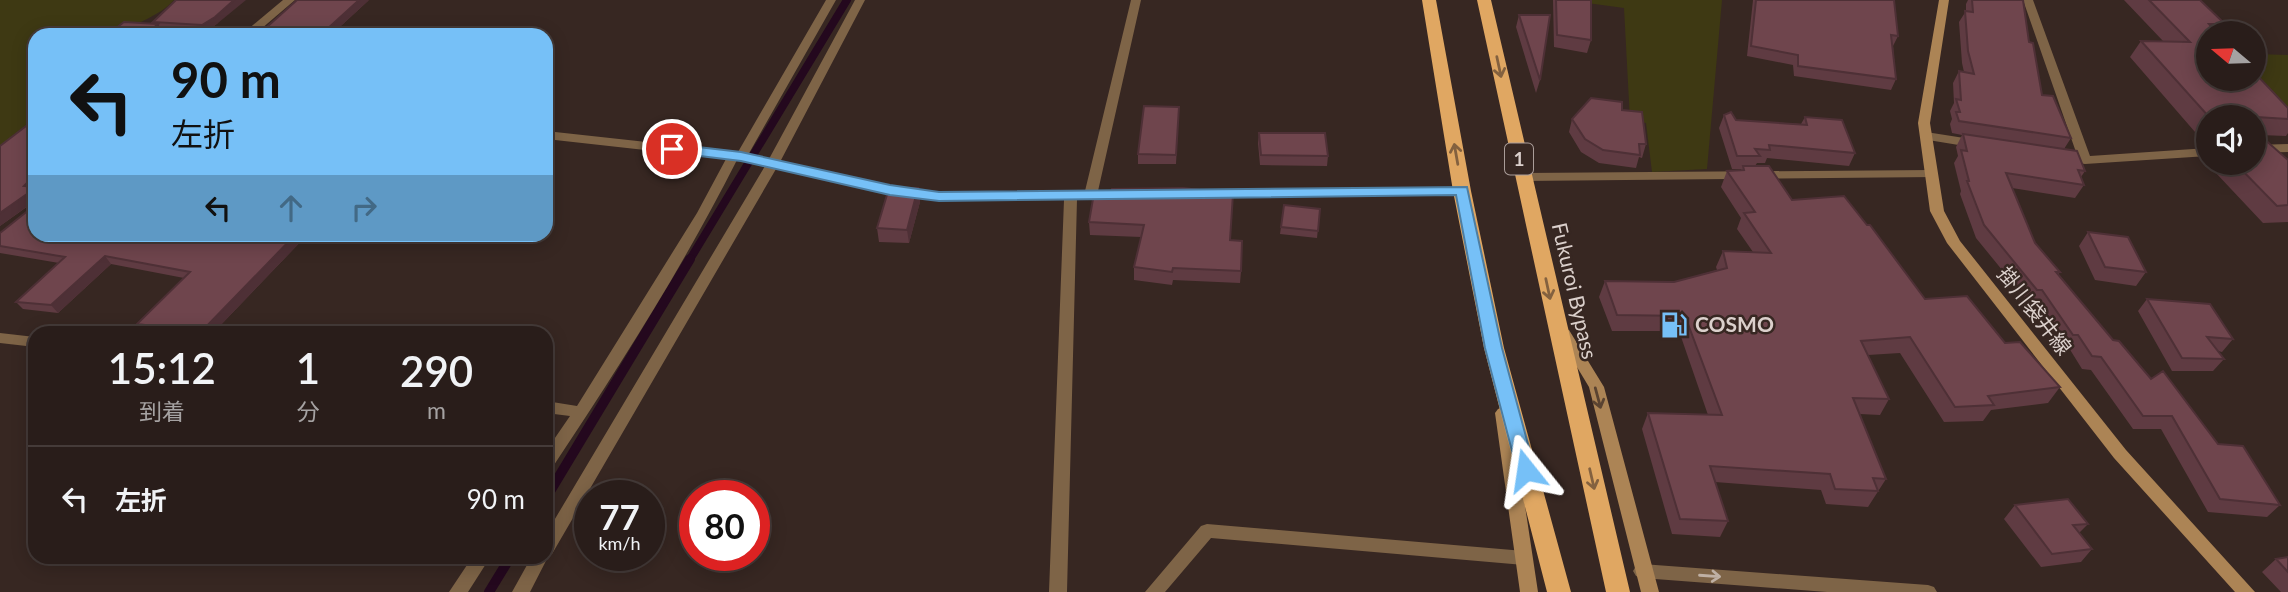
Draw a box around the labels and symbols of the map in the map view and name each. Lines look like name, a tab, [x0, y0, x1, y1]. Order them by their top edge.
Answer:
north arrow	[2196, 21, 2266, 91]
one-way arrow	[1493, 55, 1506, 78]
pin	[642, 119, 702, 179]
one-way arrow	[1448, 143, 1462, 166]
road number: 1	[1505, 144, 1533, 174]
street label: Fukuroi Bypass	[1548, 220, 1603, 361]
street label: 掛川袋井線	[1993, 261, 2077, 359]
one-way arrow	[1541, 277, 1555, 300]
fuel station icon: COSMO	[1659, 310, 1689, 340]
place label: COSMO	[1695, 311, 1774, 336]
one-way arrow	[1592, 387, 1605, 409]
position arrow	[1489, 433, 1563, 507]
one-way arrow	[1586, 467, 1599, 490]
speed limit sign: 80	[679, 480, 770, 571]
one-way arrow	[1698, 570, 1721, 583]

